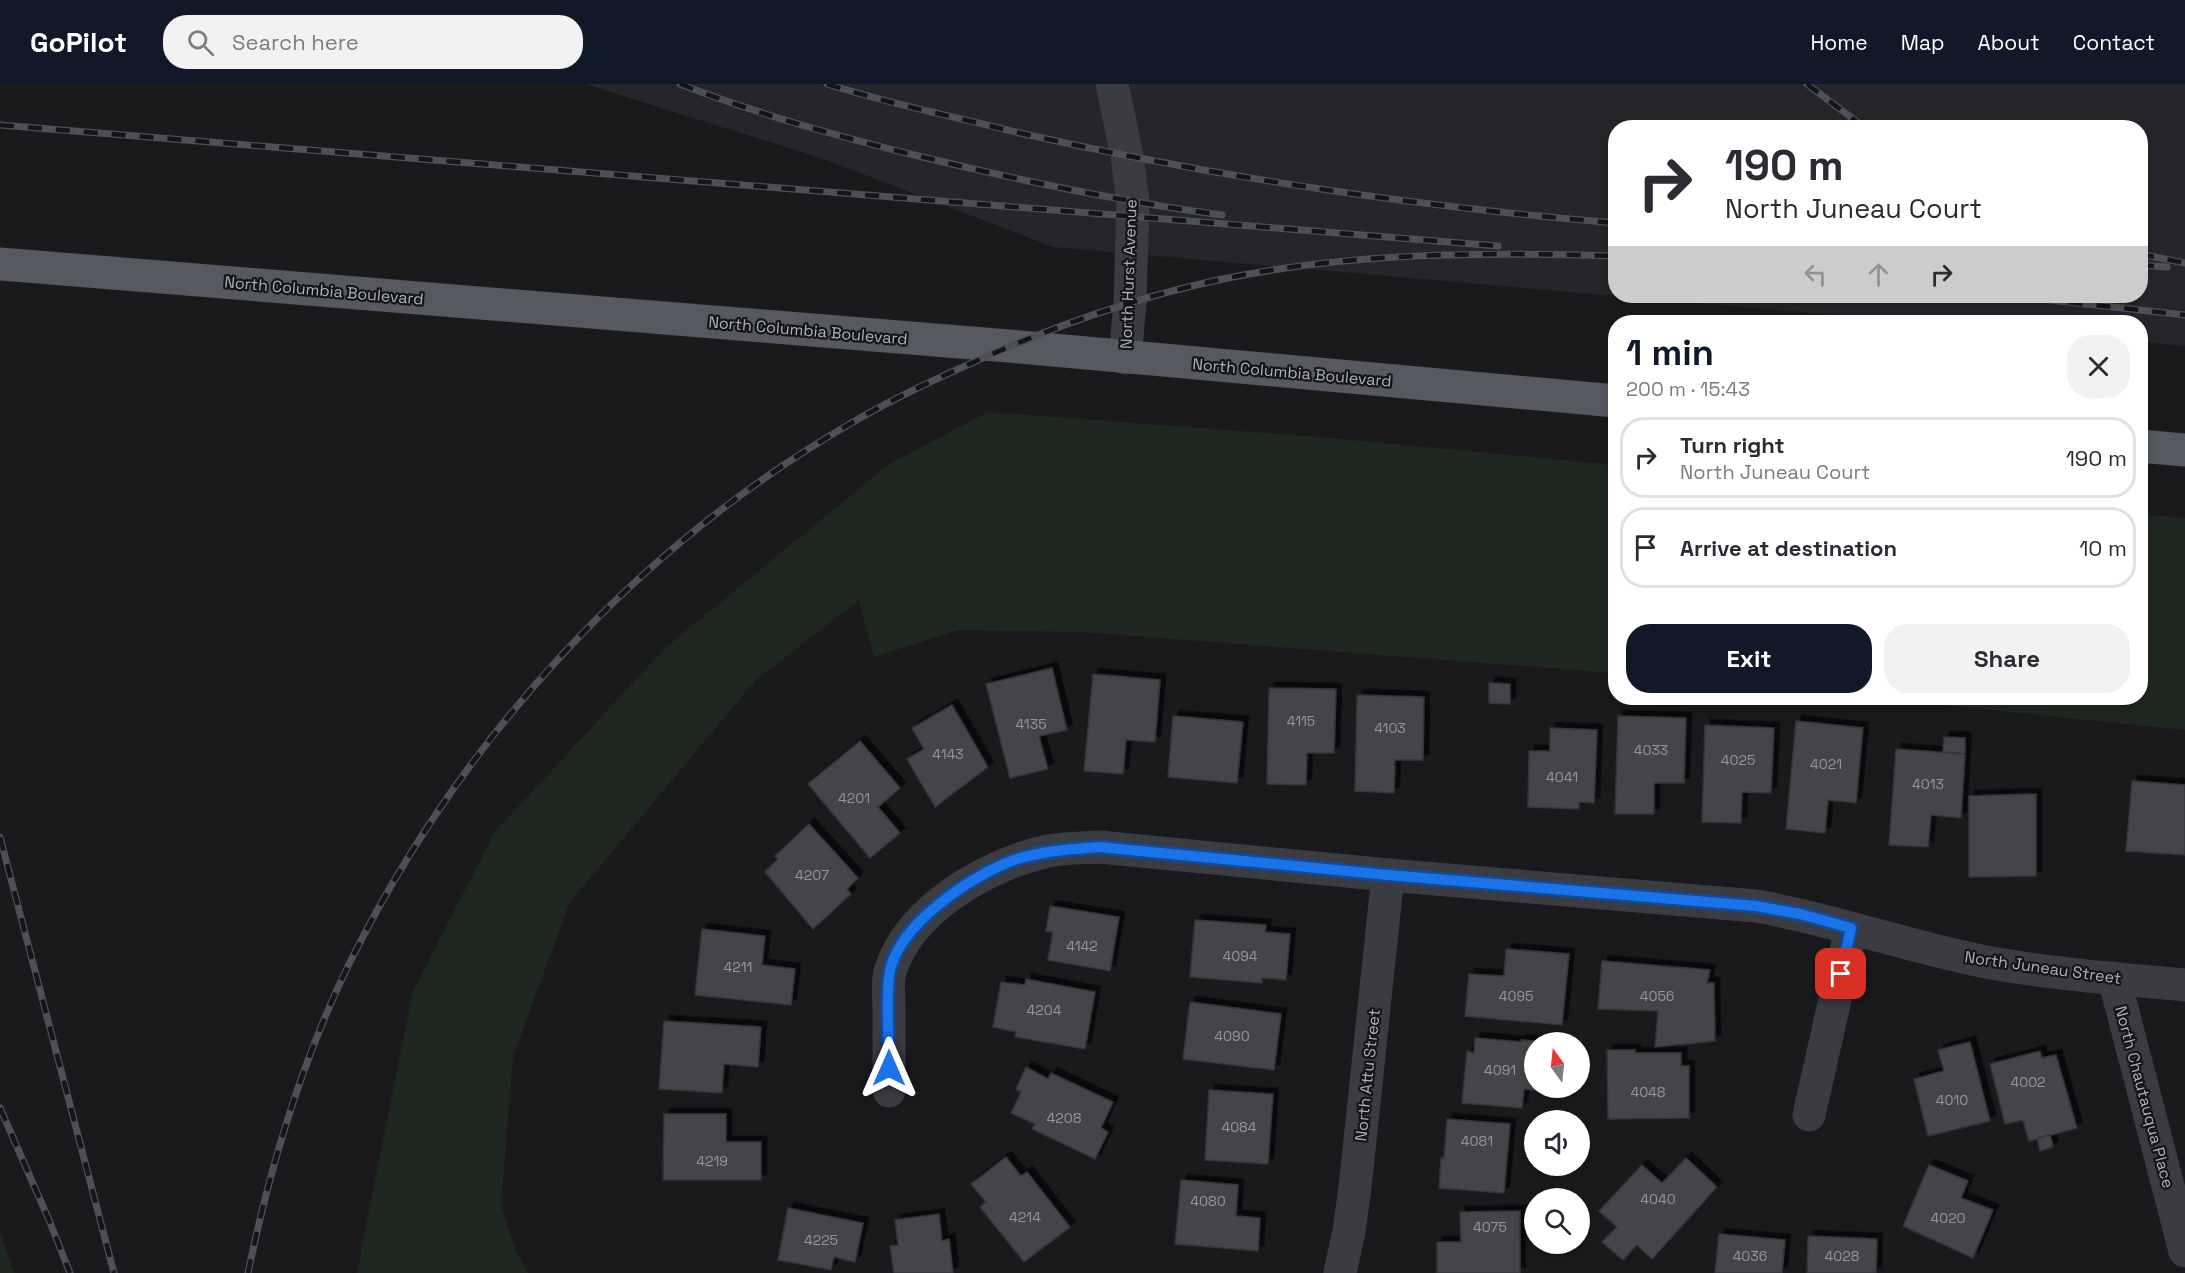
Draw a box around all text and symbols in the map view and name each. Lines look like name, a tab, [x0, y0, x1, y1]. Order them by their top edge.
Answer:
search box	[163, 15, 583, 69]
text: GoPilot	[30, 24, 127, 60]
icon: search	[184, 26, 217, 59]
text: Search here	[232, 28, 359, 56]
text: Home	[1810, 29, 1868, 56]
text: Map	[1901, 29, 1945, 56]
text: About	[1978, 29, 2040, 56]
text: Contact	[2073, 29, 2155, 56]
text: 190 m	[1725, 139, 1844, 192]
icon: right	[1626, 144, 1704, 222]
text: North Juneau Court	[1725, 191, 1982, 226]
street label: North Hurst Avenue	[1115, 199, 1142, 349]
icon: left	[1799, 258, 1832, 291]
icon: ahead	[1862, 258, 1895, 291]
icon: right	[1925, 258, 1958, 291]
street label: North Columbia Boulevard	[223, 271, 424, 310]
street label: North Columbia Boulevard	[707, 311, 908, 350]
text: 1 min	[1626, 330, 1714, 376]
button: close	[2067, 335, 2130, 398]
street label: North Columbia Boulevard	[1191, 353, 1392, 392]
text: 200 m · 15:43	[1626, 376, 1750, 402]
text: Turn right	[1680, 431, 1785, 459]
icon: right	[1629, 441, 1662, 474]
text: 190 m	[2066, 444, 2127, 472]
text: North Juneau Court	[1680, 459, 1870, 485]
icon: arrive	[1629, 531, 1662, 564]
text: Arrive at destination	[1680, 534, 1897, 562]
text: 10 m	[2079, 534, 2127, 562]
button: Exit	[1626, 624, 1872, 693]
button: Share	[1884, 624, 2130, 693]
house number: 4115	[1287, 712, 1315, 730]
house number: 4135	[1015, 715, 1047, 733]
house number: 4103	[1374, 719, 1406, 737]
house number: 4033	[1634, 741, 1668, 759]
house number: 4143	[932, 745, 964, 763]
house number: 4025	[1721, 751, 1755, 769]
house number: 4021	[1810, 755, 1842, 773]
house number: 4041	[1546, 768, 1578, 786]
house number: 4013	[1912, 775, 1944, 793]
house number: 4201	[838, 789, 870, 807]
house number: 4207	[795, 866, 829, 884]
house number: 4142	[1066, 937, 1098, 955]
street label: North Juneau Street	[1963, 946, 2123, 989]
house number: 4094	[1222, 947, 1258, 965]
pin	[1815, 948, 1866, 999]
icon: arrive	[1824, 957, 1857, 990]
house number: 4211	[724, 958, 752, 976]
house number: 4095	[1499, 987, 1533, 1005]
house number: 4056	[1640, 987, 1674, 1005]
house number: 4204	[1027, 1001, 1062, 1019]
street label: North Chautauqua Place	[2110, 1004, 2179, 1191]
street label: North Attu Street	[1350, 1008, 1385, 1142]
house number: 4090	[1214, 1027, 1250, 1045]
north arrow	[1524, 1032, 1590, 1098]
map controls	[1524, 1032, 1590, 1254]
position arrow	[857, 1036, 921, 1100]
house number: 4091	[1484, 1061, 1516, 1079]
house number: 4002	[2010, 1073, 2046, 1091]
house number: 4048	[1630, 1083, 1666, 1101]
house number: 4010	[1936, 1091, 1968, 1109]
house number: 4208	[1047, 1109, 1082, 1127]
button: sound	[1524, 1110, 1590, 1176]
house number: 4084	[1221, 1118, 1257, 1136]
house number: 4081	[1461, 1132, 1493, 1150]
house number: 4219	[696, 1152, 728, 1170]
button: search	[1524, 1188, 1590, 1254]
house number: 4040	[1640, 1190, 1676, 1208]
house number: 4080	[1190, 1192, 1226, 1210]
house number: 4214	[1009, 1208, 1041, 1226]
house number: 4020	[1930, 1209, 1966, 1227]
house number: 4075	[1473, 1218, 1507, 1236]
house number: 4225	[804, 1231, 838, 1249]
house number: 4036	[1733, 1247, 1767, 1265]
house number: 4028	[1825, 1247, 1860, 1265]

